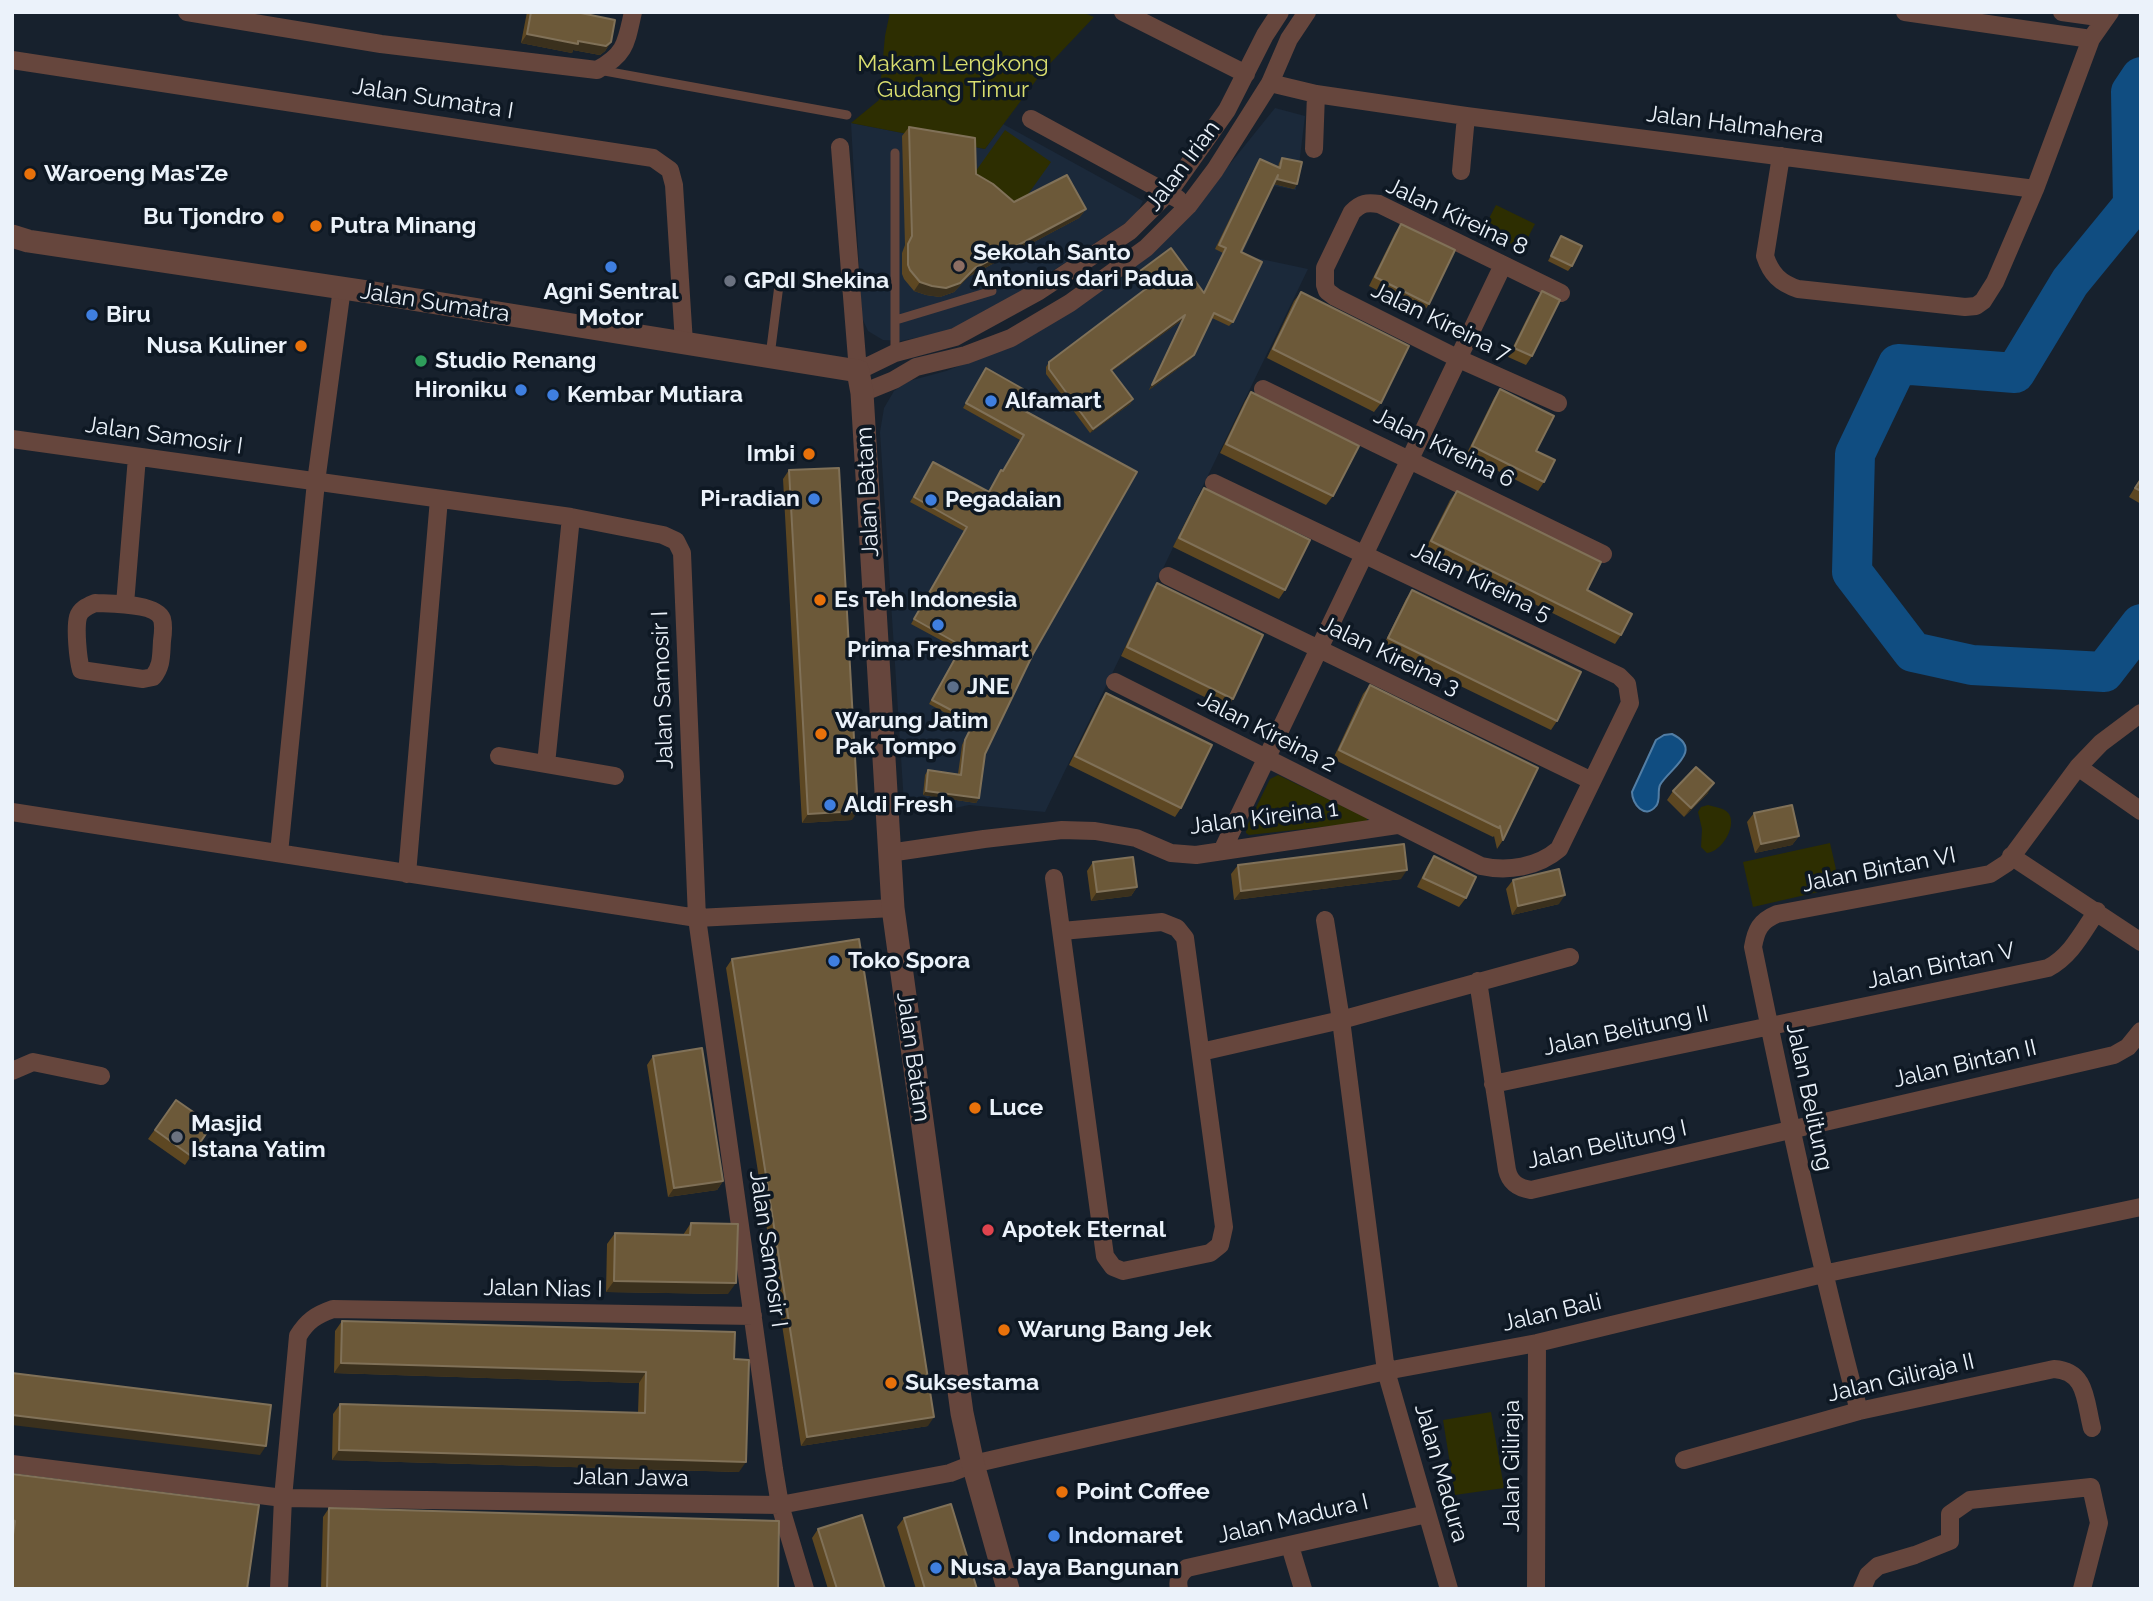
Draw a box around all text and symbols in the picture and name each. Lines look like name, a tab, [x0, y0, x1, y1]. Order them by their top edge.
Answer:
park label: Makam Lengkong Gudang Timur	[857, 50, 1049, 104]
street label: Jalan Sumatra I	[351, 73, 515, 125]
street label: Jalan Halmahera	[1645, 100, 1825, 150]
street label: Jalan Irian	[1140, 115, 1226, 217]
place label: Waroeng Mas'Ze	[44, 160, 228, 188]
marker: Waroeng Mas'Ze	[22, 166, 38, 182]
street label: Jalan Kireina 8	[1382, 172, 1532, 262]
place label: Bu Tjondro	[143, 203, 264, 231]
marker: Bu Tjondro	[270, 209, 286, 225]
place label: Putra Minang	[330, 212, 476, 240]
marker: Putra Minang	[308, 218, 324, 234]
place label: Sekolah Santo Antonius dari Padua	[973, 239, 1194, 293]
marker: Sekolah Santo Antonius dari Padua	[951, 258, 967, 274]
marker: Agni Sentral Motor	[603, 259, 619, 275]
place label: GPdI Shekina	[744, 267, 889, 295]
marker: GPdI Shekina	[722, 273, 738, 289]
street label: Jalan Kireina 7	[1367, 276, 1515, 368]
street label: Jalan Sumatra	[358, 278, 512, 328]
place label: Agni Sentral Motor	[544, 278, 678, 332]
place label: Biru	[106, 301, 151, 329]
marker: Biru	[84, 307, 100, 323]
place label: Nusa Kuliner	[146, 332, 287, 360]
marker: Nusa Kuliner	[293, 338, 309, 354]
place label: Studio Renang	[435, 347, 596, 375]
marker: Studio Renang	[413, 353, 429, 369]
place label: Hironiku	[415, 376, 507, 404]
place label: Kembar Mutiara	[567, 381, 743, 409]
marker: Hironiku	[513, 382, 529, 398]
marker: Kembar Mutiara	[545, 387, 561, 403]
place label: Alfamart	[1005, 387, 1102, 415]
marker: Alfamart	[983, 393, 999, 409]
street label: Jalan Kireina 6	[1369, 402, 1519, 494]
street label: Jalan Samosir I	[84, 411, 244, 461]
street label: Jalan Batam	[851, 426, 885, 558]
place label: Imbi	[747, 440, 795, 468]
marker: Imbi	[801, 446, 817, 462]
place label: Pi-radian	[700, 485, 800, 513]
place label: Pegadaian	[945, 486, 1062, 514]
marker: Pi-radian	[806, 491, 822, 507]
marker: Pegadaian	[923, 492, 939, 508]
street label: Jalan Kireina 5	[1407, 536, 1555, 628]
place label: Es Teh Indonesia	[834, 586, 1017, 614]
marker: Es Teh Indonesia	[812, 592, 828, 608]
street label: Jalan Samosir I	[646, 610, 680, 770]
street label: Jalan Kireina 3	[1316, 610, 1464, 702]
marker: Prima Freshmart	[930, 617, 946, 633]
place label: Prima Freshmart	[847, 636, 1029, 664]
place label: JNE	[967, 673, 1010, 701]
marker: JNE	[945, 679, 961, 695]
street label: Jalan Kireina 2	[1193, 685, 1341, 779]
place label: Warung Jatim Pak Tompo	[835, 707, 988, 761]
marker: Warung Jatim Pak Tompo	[813, 726, 829, 742]
place label: Aldi Fresh	[844, 791, 953, 819]
street label: Jalan Kireina 1	[1188, 795, 1340, 841]
marker: Aldi Fresh	[822, 797, 838, 813]
street label: Jalan Bintan VI	[1800, 842, 1958, 898]
street label: Jalan Bintan V	[1865, 937, 2017, 995]
place label: Toko Spora	[848, 947, 970, 975]
marker: Toko Spora	[826, 953, 842, 969]
street label: Jalan Batam	[890, 990, 936, 1124]
street label: Jalan Belitung II	[1541, 1000, 1711, 1062]
street label: Jalan Belitung	[1780, 1021, 1838, 1173]
street label: Jalan Bintan II	[1891, 1034, 2039, 1094]
place label: Luce	[989, 1094, 1043, 1122]
marker: Luce	[967, 1100, 983, 1116]
place label: Masjid Istana Yatim	[191, 1110, 326, 1164]
street label: Jalan Belitung I	[1525, 1115, 1689, 1175]
marker: Masjid Istana Yatim	[169, 1129, 185, 1145]
street label: Jalan Samosir I	[743, 1169, 793, 1329]
place label: Apotek Eternal	[1002, 1216, 1166, 1244]
marker: Apotek Eternal	[980, 1222, 996, 1238]
street label: Jalan Nias I	[483, 1274, 603, 1304]
street label: Jalan Bali	[1500, 1288, 1604, 1338]
place label: Warung Bang Jek	[1018, 1316, 1212, 1344]
marker: Warung Bang Jek	[996, 1322, 1012, 1338]
street label: Jalan Giliraja II	[1825, 1348, 1977, 1408]
place label: Suksestama	[905, 1369, 1039, 1397]
marker: Suksestama	[883, 1375, 899, 1391]
street label: Jalan Giliraja	[1498, 1400, 1526, 1532]
street label: Jalan Madura	[1408, 1401, 1474, 1545]
street label: Jalan Jawa	[573, 1463, 689, 1493]
place label: Point Coffee	[1076, 1478, 1210, 1506]
marker: Point Coffee	[1054, 1484, 1070, 1500]
street label: Jalan Madura I	[1215, 1488, 1371, 1550]
place label: Indomaret	[1068, 1522, 1183, 1550]
marker: Indomaret	[1046, 1528, 1062, 1544]
place label: Nusa Jaya Bangunan	[950, 1554, 1179, 1582]
marker: Nusa Jaya Bangunan	[928, 1560, 944, 1576]

